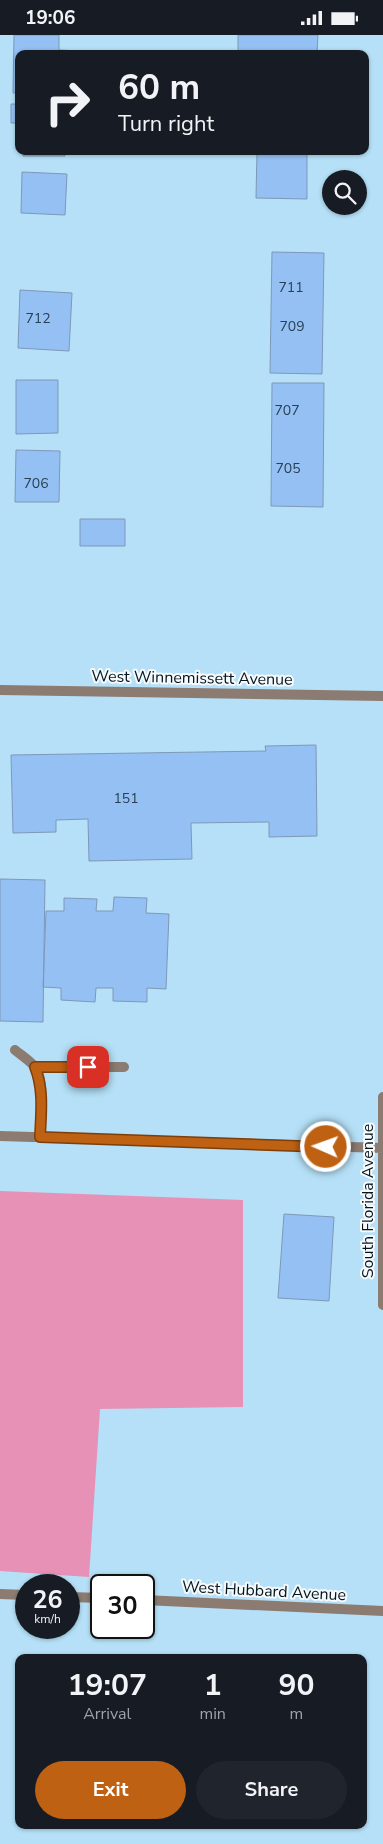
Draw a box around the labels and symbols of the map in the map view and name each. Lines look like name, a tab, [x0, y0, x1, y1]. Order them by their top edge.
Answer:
house number: 711	[278, 278, 304, 297]
house number: 712	[25, 309, 51, 328]
house number: 709	[279, 317, 305, 336]
house number: 707	[274, 401, 300, 420]
house number: 705	[275, 459, 301, 478]
house number: 706	[23, 474, 49, 493]
street label: West Winnemissett Avenue	[91, 665, 293, 691]
house number: 151	[113, 789, 139, 808]
pin	[67, 1046, 109, 1088]
position arrow	[299, 1120, 351, 1172]
street label: South Florida Avenue	[357, 1124, 379, 1278]
speed limit sign: 30	[90, 1574, 155, 1639]
street label: West Hubbard Avenue	[181, 1576, 347, 1606]

